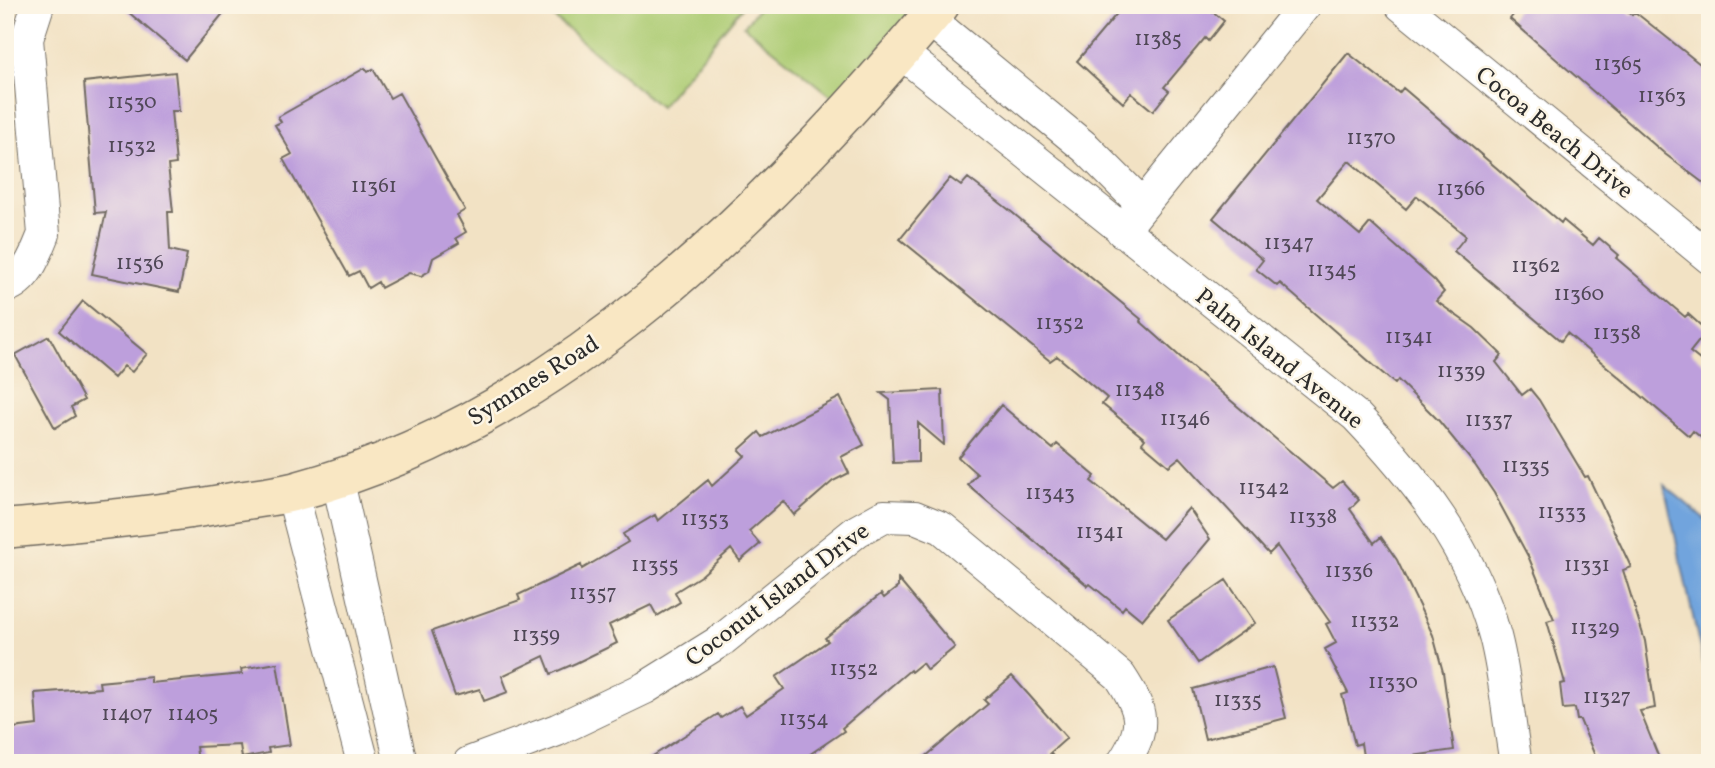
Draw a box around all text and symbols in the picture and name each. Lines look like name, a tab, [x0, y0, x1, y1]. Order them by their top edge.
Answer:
house number: 11385	[1134, 25, 1182, 54]
house number: 11365	[1594, 50, 1642, 79]
street label: Cocoa Beach Drive	[1467, 59, 1640, 208]
house number: 11363	[1638, 82, 1686, 111]
house number: 11530	[107, 88, 157, 117]
house number: 11370	[1346, 124, 1396, 153]
house number: 11532	[108, 132, 156, 161]
house number: 11361	[351, 172, 397, 201]
house number: 11366	[1437, 175, 1485, 204]
house number: 11347	[1264, 229, 1314, 258]
house number: 11536	[116, 249, 164, 278]
house number: 11362	[1512, 252, 1560, 281]
house number: 11345	[1307, 256, 1357, 285]
house number: 11360	[1554, 280, 1604, 309]
street label: Palm Island Avenue	[1187, 281, 1370, 438]
house number: 11352	[1036, 309, 1084, 338]
house number: 11358	[1593, 319, 1641, 348]
house number: 11341	[1385, 323, 1433, 352]
street label: Symmes Road	[462, 328, 606, 436]
house number: 11339	[1437, 357, 1485, 386]
house number: 11348	[1115, 376, 1165, 405]
house number: 11346	[1160, 405, 1210, 434]
house number: 11337	[1465, 406, 1513, 435]
house number: 11335	[1502, 452, 1550, 481]
house number: 11342	[1239, 474, 1289, 503]
house number: 11343	[1025, 479, 1075, 508]
house number: 11333	[1538, 498, 1586, 527]
house number: 11338	[1289, 503, 1337, 532]
house number: 11353	[681, 505, 729, 534]
street label: Coconut Island Drive	[679, 515, 877, 676]
house number: 11341	[1076, 518, 1124, 547]
house number: 11355	[631, 551, 679, 580]
house number: 11331	[1564, 551, 1610, 580]
house number: 11336	[1325, 557, 1373, 586]
house number: 11357	[569, 579, 617, 608]
house number: 11332	[1351, 607, 1399, 636]
house number: 11329	[1570, 614, 1620, 643]
house number: 11359	[512, 621, 560, 650]
house number: 11352	[830, 655, 878, 684]
house number: 11330	[1368, 668, 1418, 697]
house number: 11327	[1583, 683, 1631, 712]
house number: 11335	[1214, 686, 1262, 715]
house number: 11407	[101, 700, 153, 729]
house number: 11405	[168, 700, 218, 729]
house number: 11354	[779, 705, 829, 734]

